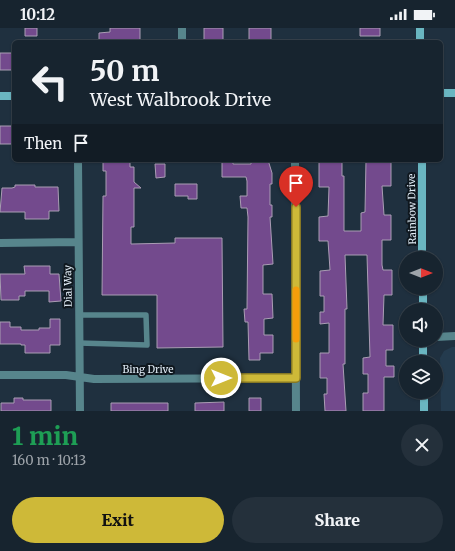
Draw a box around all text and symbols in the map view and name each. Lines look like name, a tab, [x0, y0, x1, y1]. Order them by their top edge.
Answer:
text: 10:12	[20, 5, 55, 24]
text: 50 m	[90, 53, 159, 89]
icon: left	[24, 56, 76, 108]
text: West Walbrook Drive	[90, 88, 271, 111]
icon: arrive	[70, 132, 92, 154]
text: Then	[24, 134, 62, 153]
pin	[279, 166, 313, 207]
icon: arrive	[285, 172, 307, 194]
street label: Rainbow Drive	[405, 173, 419, 245]
north arrow	[399, 251, 443, 295]
map controls	[399, 251, 443, 399]
street label: Dial Way	[61, 265, 75, 307]
button: sound	[399, 303, 443, 347]
button: layers	[399, 355, 443, 399]
position arrow	[200, 357, 242, 399]
street label: Bing Drive	[123, 363, 173, 376]
text: 1 min	[12, 421, 78, 452]
button: close	[401, 424, 443, 466]
text: 160 m · 10:13	[12, 452, 86, 469]
button: Exit	[12, 497, 224, 543]
button: Share	[232, 497, 443, 543]

